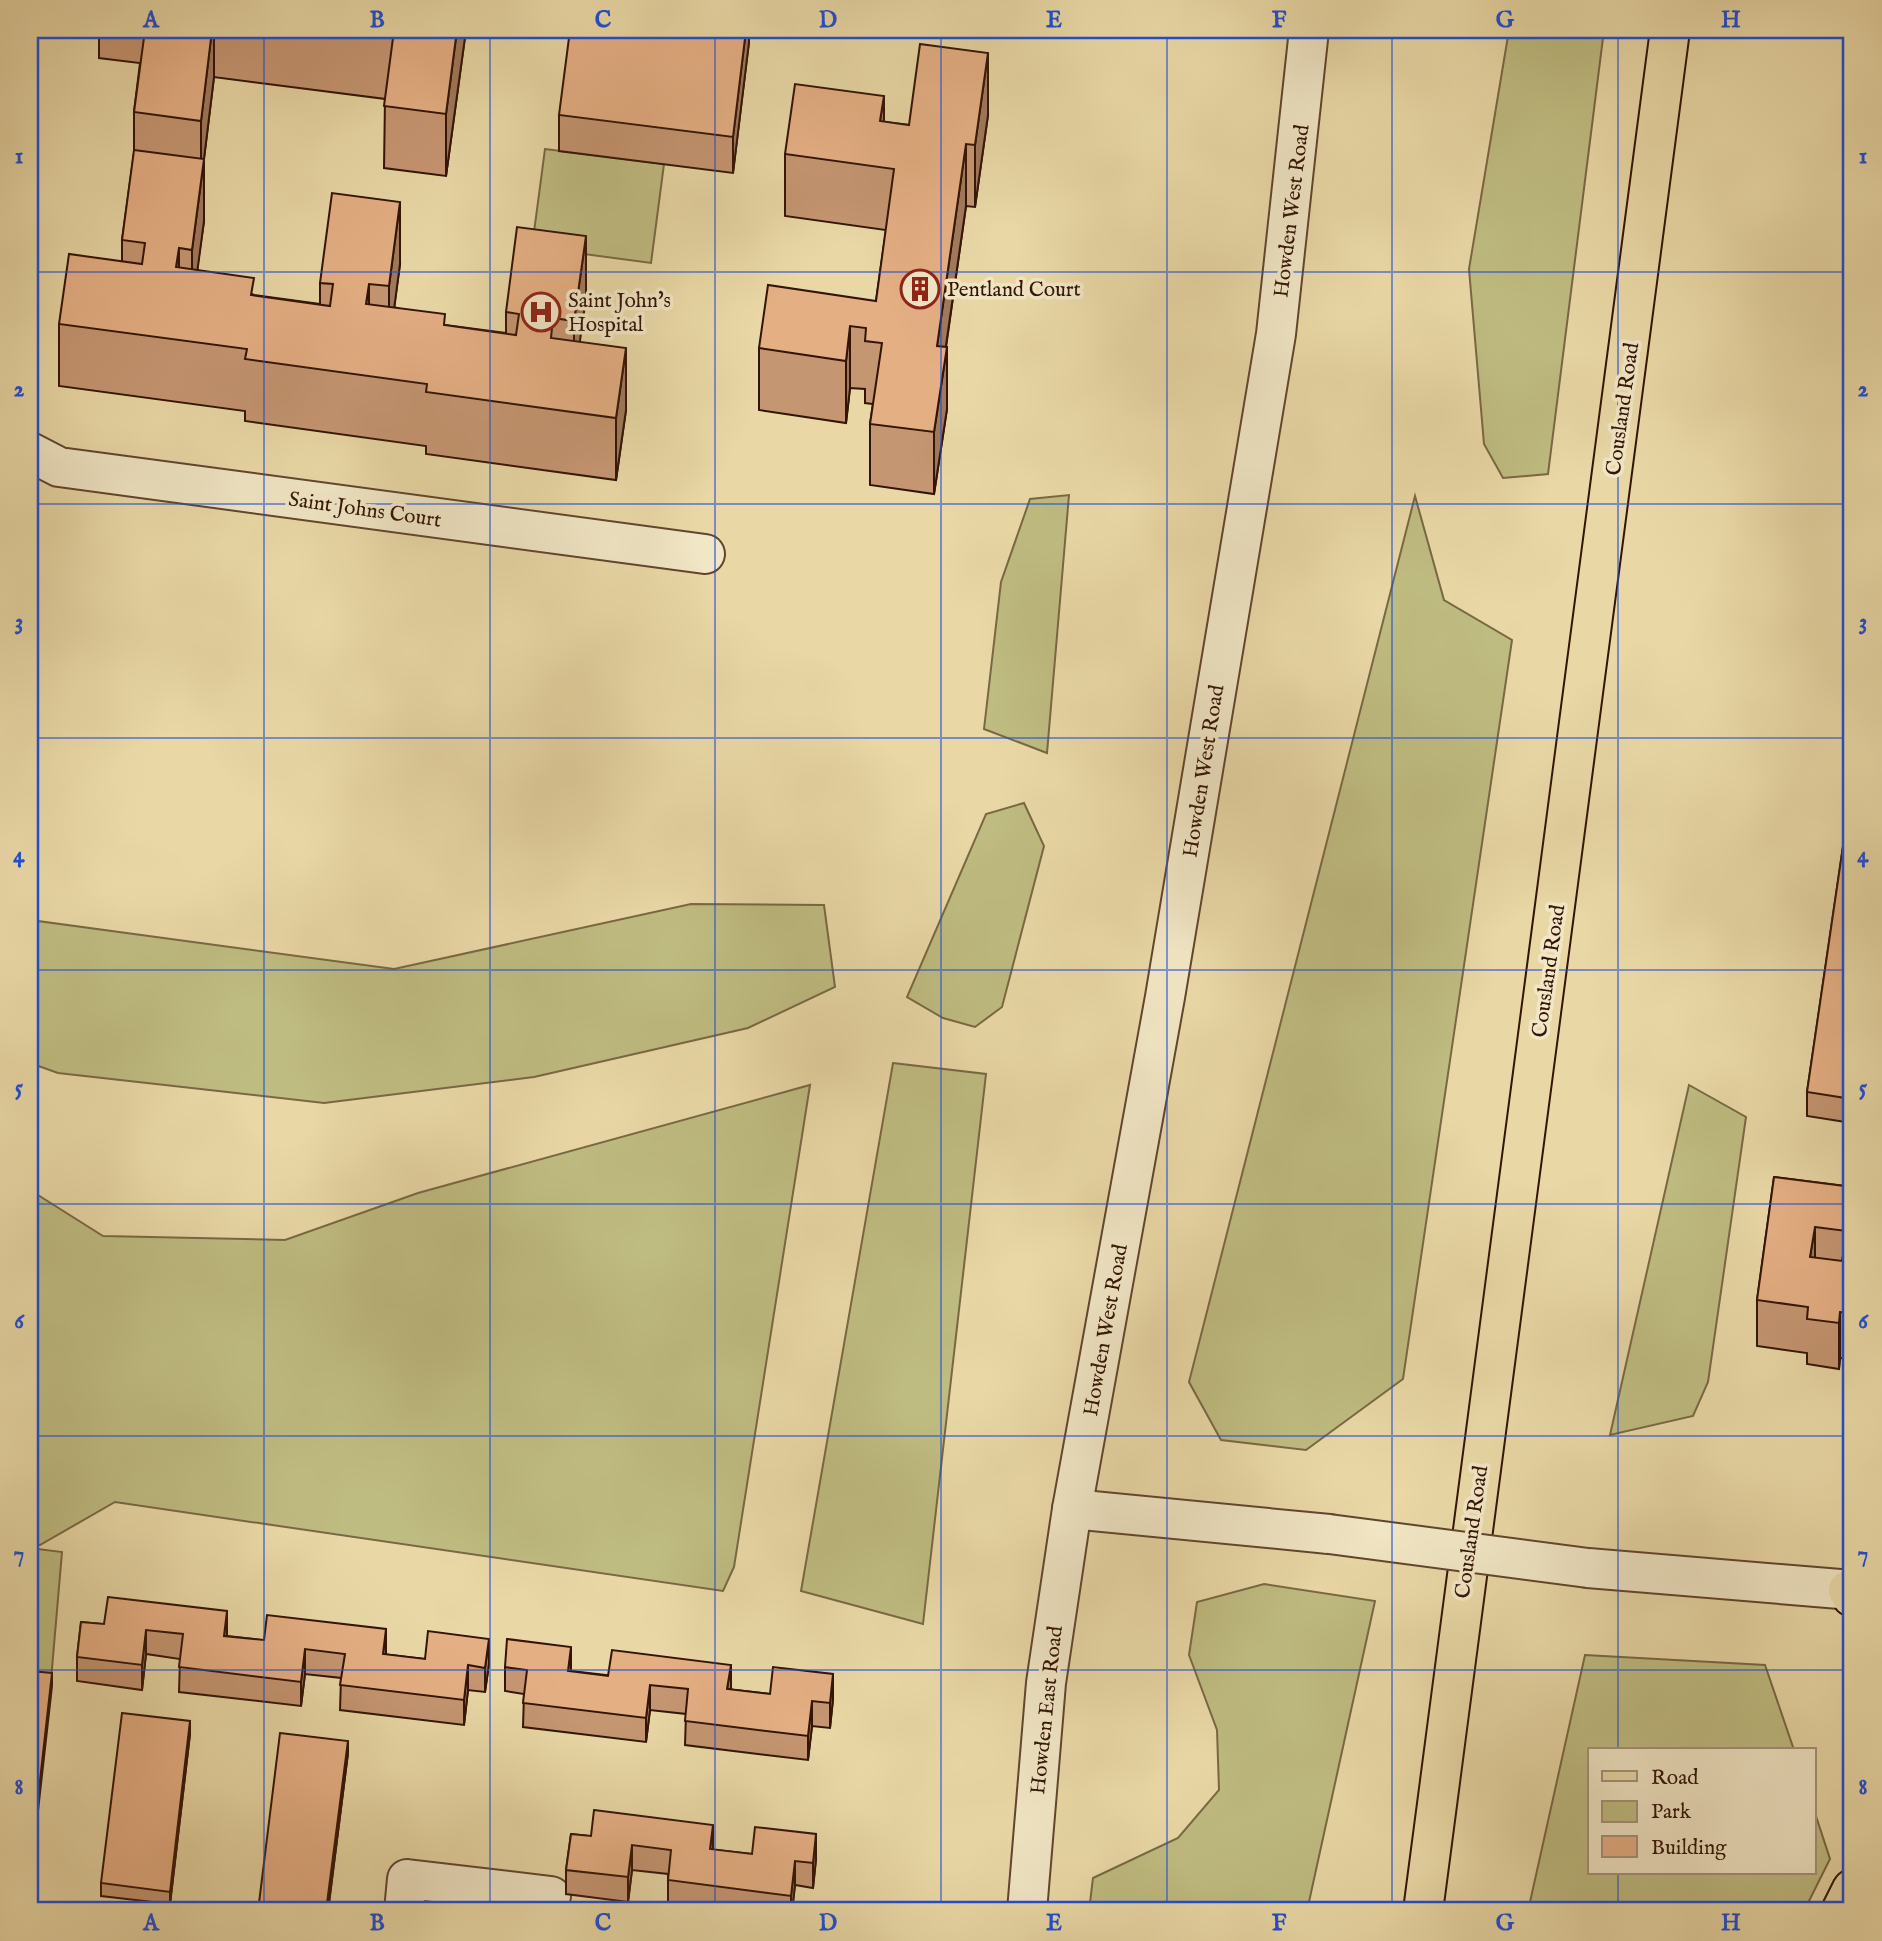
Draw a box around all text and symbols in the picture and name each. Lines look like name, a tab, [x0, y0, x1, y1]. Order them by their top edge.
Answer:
text: A	[142, 6, 160, 35]
text: B	[369, 6, 385, 35]
text: C	[595, 6, 612, 35]
text: D	[819, 6, 837, 35]
text: E	[1046, 6, 1062, 35]
text: F	[1272, 6, 1287, 35]
text: G	[1496, 6, 1515, 35]
text: H	[1721, 6, 1741, 35]
street label: Howden West Road	[1268, 122, 1317, 299]
text: 1	[15, 142, 23, 171]
text: 1	[1859, 142, 1867, 171]
building icon: Pentland Court	[899, 268, 941, 310]
place label: Pentland Court	[947, 277, 1081, 304]
place label: Saint John's Hospital	[568, 288, 671, 339]
hospital icon: Saint John's Hospital	[520, 291, 562, 333]
street label: Cousland Road	[1601, 340, 1646, 477]
text: 2	[14, 375, 25, 404]
text: 2	[1858, 375, 1869, 404]
street label: Saint Johns Court	[287, 486, 443, 535]
text: 3	[15, 608, 23, 637]
text: 3	[1859, 608, 1867, 637]
street label: Howden West Road	[1178, 682, 1232, 859]
text: 4	[13, 841, 25, 870]
text: 4	[1857, 841, 1869, 870]
street label: Cousland Road	[1527, 902, 1572, 1039]
text: 5	[15, 1074, 24, 1103]
text: 5	[1859, 1074, 1868, 1103]
street label: Howden West Road	[1078, 1241, 1135, 1418]
text: 6	[14, 1307, 25, 1336]
text: 6	[1858, 1307, 1869, 1336]
street label: Cousland Road	[1450, 1463, 1495, 1600]
text: 7	[14, 1540, 24, 1569]
text: 7	[1858, 1540, 1868, 1569]
street label: Howden East Road	[1025, 1624, 1070, 1796]
legend	[1588, 1748, 1815, 1874]
text: Road	[1651, 1765, 1699, 1792]
text: 8	[14, 1773, 24, 1802]
text: 8	[1858, 1773, 1868, 1802]
text: Park	[1651, 1799, 1692, 1826]
text: Building	[1651, 1835, 1727, 1862]
text: A	[142, 1909, 160, 1938]
text: B	[369, 1909, 385, 1938]
text: C	[595, 1909, 612, 1938]
text: D	[819, 1909, 837, 1938]
text: E	[1046, 1909, 1062, 1938]
text: F	[1272, 1909, 1287, 1938]
text: G	[1496, 1909, 1515, 1938]
text: H	[1721, 1909, 1741, 1938]

